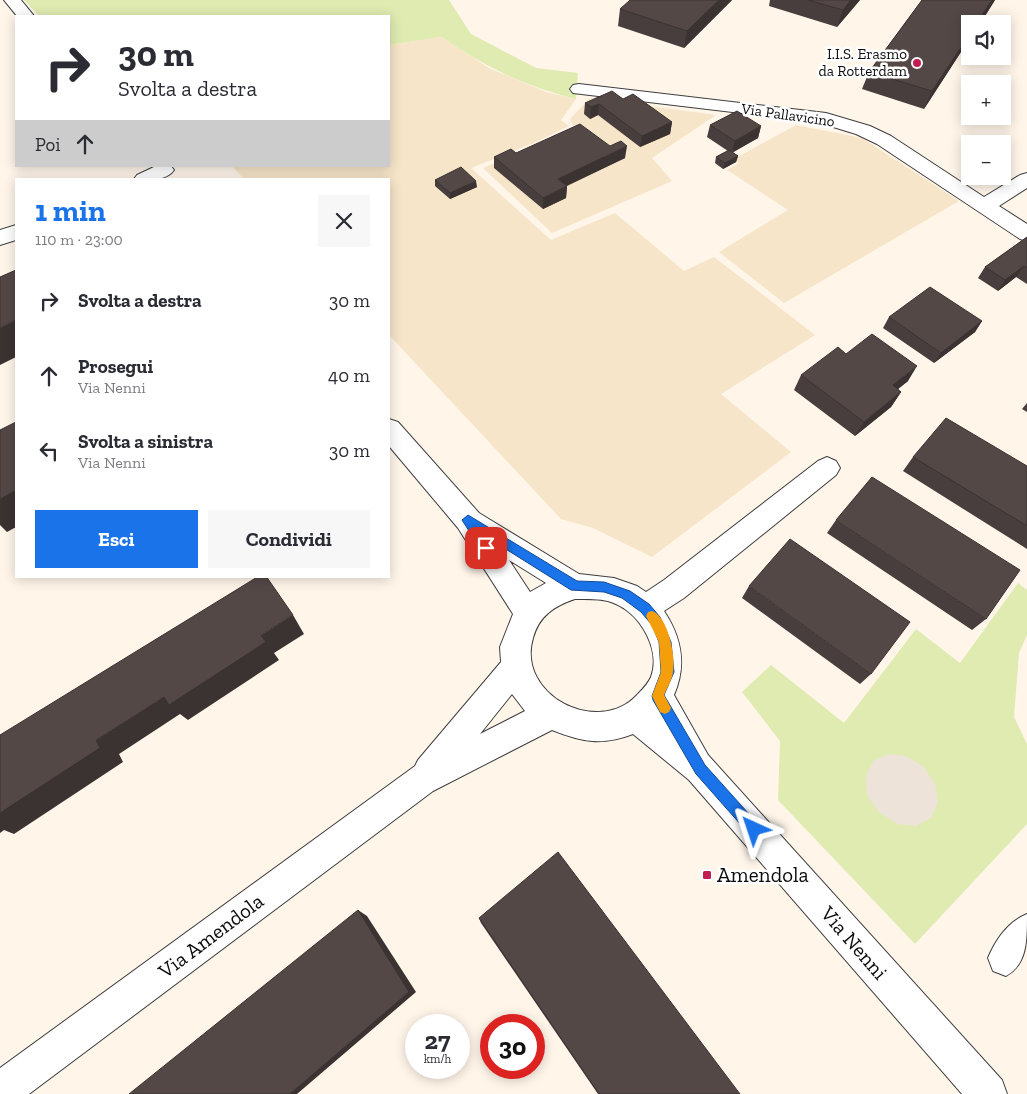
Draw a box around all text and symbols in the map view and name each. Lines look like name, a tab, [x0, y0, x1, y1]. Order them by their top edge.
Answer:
map controls	[961, 15, 1011, 185]
button: sound	[961, 15, 1011, 65]
text: 30 m	[118, 33, 194, 75]
icon: right	[35, 35, 100, 100]
place label: I.I.S. Erasmo da Rotterdam	[818, 45, 907, 80]
marker: I.I.S. Erasmo da Rotterdam	[911, 57, 923, 69]
text: Svolta a destra	[118, 75, 257, 102]
button: +	[961, 75, 1011, 125]
street label: Via Pallavicino	[739, 99, 836, 131]
icon: ahead	[71, 130, 99, 158]
text: Poi	[35, 133, 61, 156]
button: −	[961, 135, 1011, 185]
text: 1 min	[35, 193, 106, 229]
button: close	[318, 195, 370, 247]
text: 110 m · 23:00	[35, 230, 123, 249]
icon: right	[35, 287, 63, 315]
text: Svolta a destra	[78, 289, 202, 312]
text: 30 m	[329, 289, 370, 312]
text: Prosegui	[78, 355, 153, 378]
icon: ahead	[35, 362, 63, 390]
text: 40 m	[328, 364, 370, 387]
text: Via Nenni	[78, 378, 146, 397]
text: Svolta a sinistra	[78, 430, 213, 453]
icon: left	[35, 437, 63, 465]
text: 30 m	[329, 439, 370, 462]
text: Via Nenni	[78, 453, 146, 472]
button: Esci	[35, 510, 198, 568]
button: Condividi	[208, 510, 370, 568]
pin	[465, 527, 507, 569]
icon: arrive	[472, 534, 500, 562]
position arrow	[727, 802, 779, 854]
place label: Amendola	[717, 862, 809, 887]
marker: Amendola	[701, 869, 713, 881]
street label: Via Amendola	[152, 888, 268, 984]
street label: Via Nenni	[815, 900, 893, 984]
speed limit sign: 30	[480, 1014, 545, 1079]
text: 27	[425, 1025, 450, 1055]
text: km/h	[424, 1052, 451, 1066]

